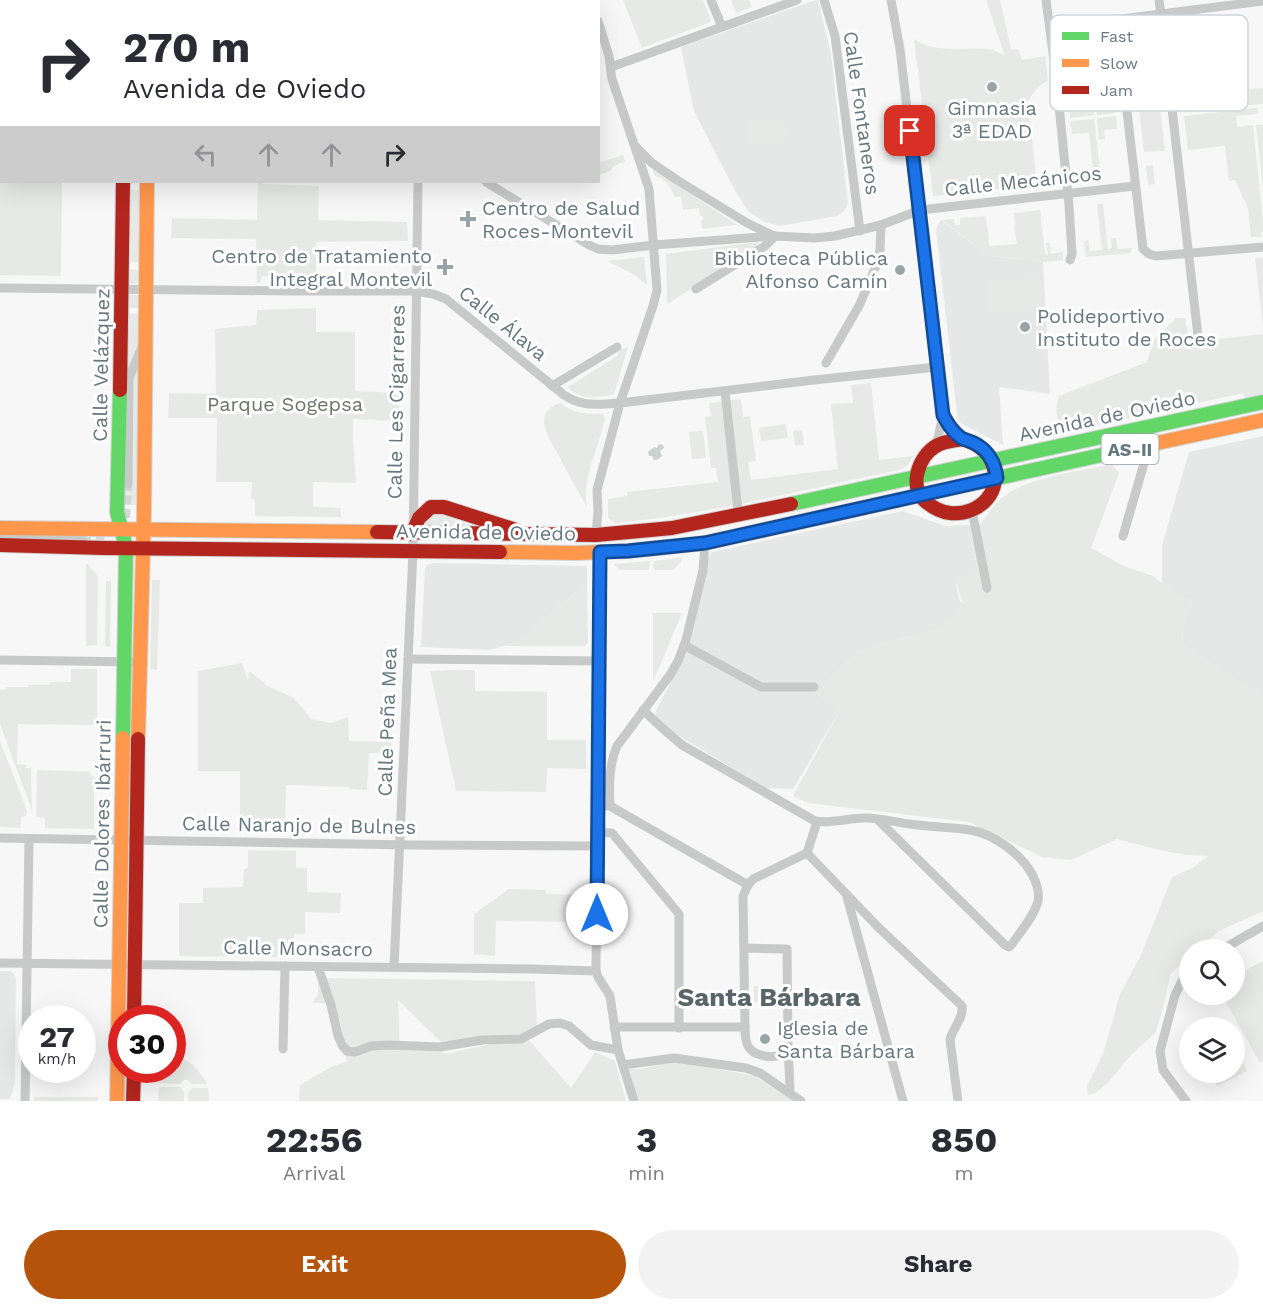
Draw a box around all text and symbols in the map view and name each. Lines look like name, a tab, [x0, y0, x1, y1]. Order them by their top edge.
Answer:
legend	[1050, 15, 1248, 111]
text: 270 m	[123, 23, 250, 72]
icon: right	[24, 24, 102, 102]
text: Fast	[1100, 27, 1133, 46]
street label: Calle Fontaneros	[839, 30, 885, 196]
text: Slow	[1100, 54, 1138, 73]
text: Avenida de Oviedo	[123, 73, 366, 105]
marker: Gimnasia 3ª EDAD	[985, 80, 999, 94]
text: Jam	[1100, 81, 1133, 100]
place label: Gimnasia 3ª EDAD	[947, 96, 1037, 143]
pin	[884, 105, 935, 156]
icon: arrive	[893, 114, 926, 147]
icon: left	[189, 138, 222, 171]
icon: ahead	[252, 138, 285, 171]
icon: ahead	[315, 138, 348, 171]
icon: right	[378, 138, 411, 171]
street label: Calle Mecánicos	[943, 161, 1103, 201]
place label: Centro de Salud Roces-Montevil	[482, 196, 640, 243]
marker: Centro de Salud Roces-Montevil	[459, 210, 477, 228]
place label: Centro de Tratamiento Integral Montevil	[211, 244, 432, 291]
place label: Biblioteca Pública Alfonso Camín	[714, 246, 888, 293]
marker: Centro de Tratamiento Integral Montevil	[436, 258, 454, 276]
marker: Biblioteca Pública Alfonso Camín	[893, 263, 907, 277]
street label: Calle Álava	[454, 280, 552, 366]
street label: Calle Velázquez	[88, 288, 114, 442]
street label: Calle Les Cigarreres	[382, 304, 410, 500]
place label: Polideportivo Instituto de Roces	[1037, 304, 1217, 351]
marker: Polideportivo Instituto de Roces	[1018, 320, 1032, 334]
street label: Avenida de Oviedo	[1016, 386, 1198, 446]
park label: Parque Sogepsa	[207, 392, 363, 416]
road number: AS-II	[1102, 434, 1158, 464]
street label: Avenida de Oviedo	[396, 518, 576, 546]
street label: Calle Peña Mea	[372, 647, 402, 797]
street label: Calle Dolores Ibárruri	[88, 719, 116, 929]
street label: Calle Naranjo de Bulnes	[182, 811, 416, 839]
position arrow	[565, 882, 629, 946]
street label: Calle Monsacro	[223, 935, 373, 961]
map controls	[1179, 939, 1245, 1083]
button: search	[1179, 939, 1245, 1005]
district label: Santa Bárbara	[678, 982, 860, 1012]
speed limit sign: 30	[108, 1005, 186, 1083]
place label: Iglesia de Santa Bárbara	[777, 1016, 915, 1063]
button: layers	[1179, 1017, 1245, 1083]
text: 27	[39, 1019, 75, 1054]
marker: Iglesia de Santa Bárbara	[758, 1032, 772, 1046]
text: km/h	[38, 1050, 76, 1068]
text: 22:56	[266, 1119, 363, 1161]
text: 3	[636, 1119, 657, 1161]
text: 850	[931, 1119, 997, 1161]
text: Arrival	[283, 1161, 345, 1185]
text: min	[628, 1161, 665, 1185]
text: m	[954, 1161, 974, 1185]
button: Exit	[24, 1230, 626, 1299]
button: Share	[638, 1230, 1239, 1299]

